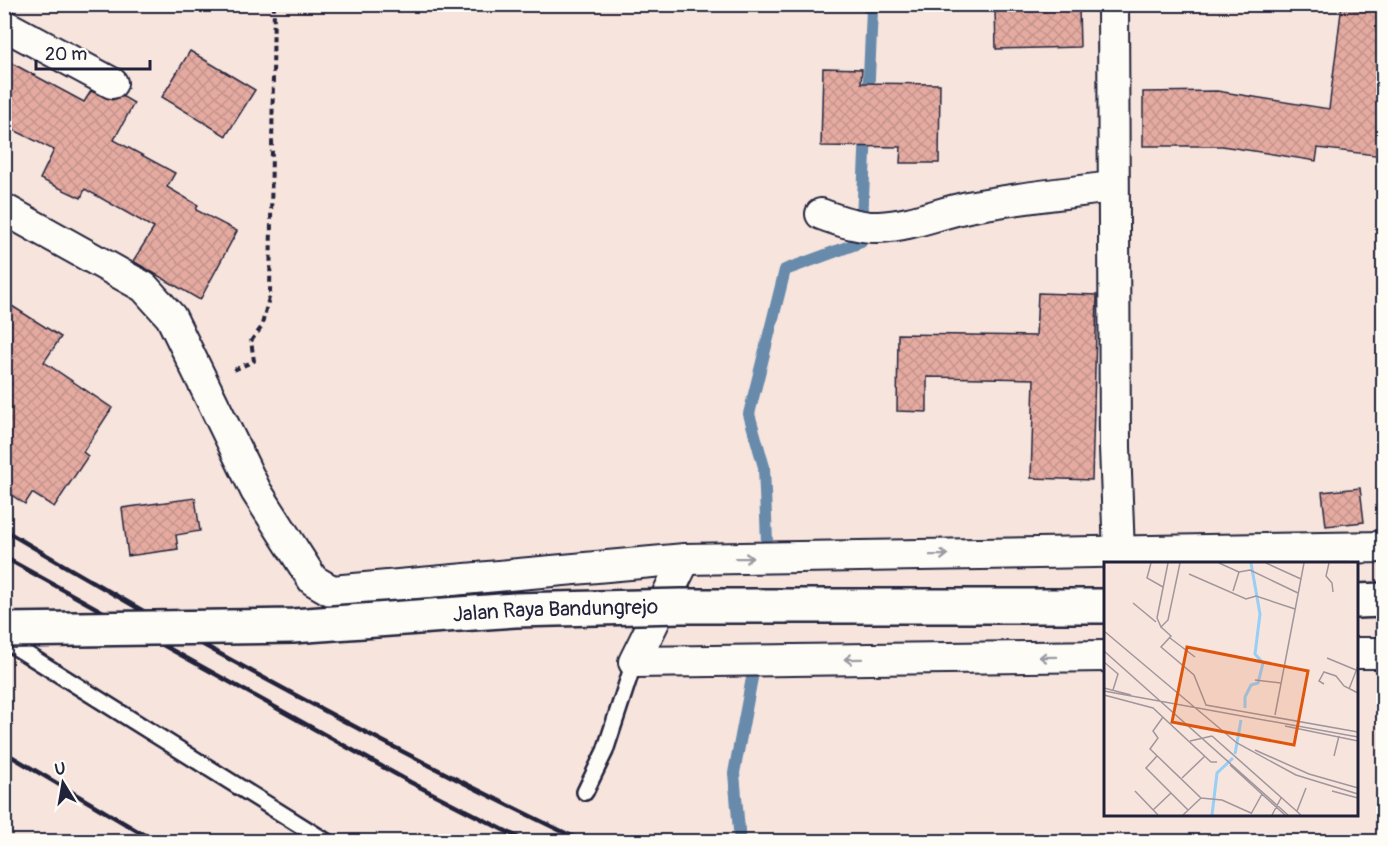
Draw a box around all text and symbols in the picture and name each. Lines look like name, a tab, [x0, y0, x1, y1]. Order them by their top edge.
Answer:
scale bar	[36, 33, 150, 71]
text: 20 m	[45, 43, 87, 66]
one-way arrow	[928, 550, 948, 561]
one-way arrow	[733, 552, 753, 564]
inset map	[1104, 562, 1358, 816]
street label: Jalan Raya Bandungrejo	[452, 594, 658, 628]
one-way arrow	[1038, 651, 1058, 663]
one-way arrow	[843, 653, 863, 665]
north arrow	[33, 753, 93, 813]
text: U	[53, 758, 68, 780]

